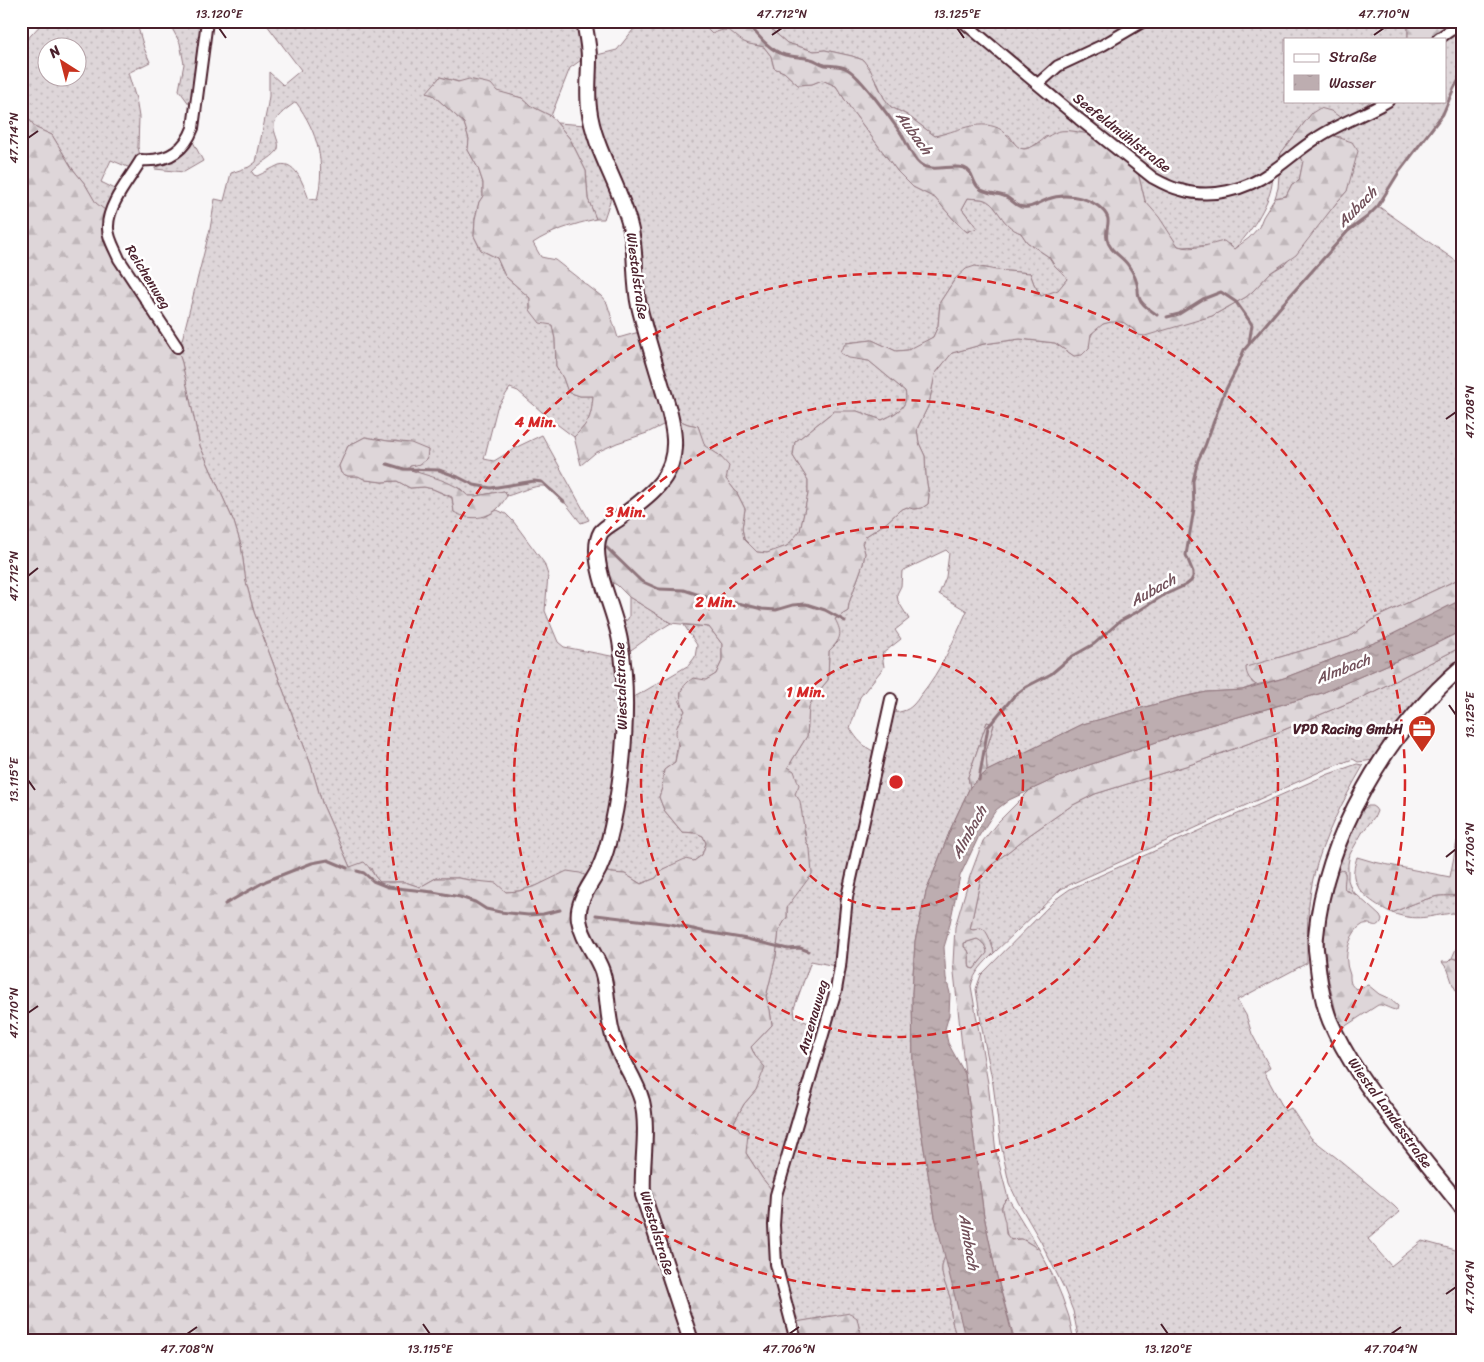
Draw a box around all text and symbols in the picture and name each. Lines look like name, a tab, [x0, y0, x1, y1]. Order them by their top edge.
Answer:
text: 13.120°E	[196, 3, 244, 25]
text: 47.712°N	[757, 3, 808, 25]
text: 13.125°E	[934, 3, 982, 25]
text: 47.710°N	[1358, 3, 1410, 25]
north arrow	[38, 38, 88, 88]
legend	[1284, 38, 1446, 102]
text: N	[43, 39, 66, 65]
text: Straße	[1329, 44, 1377, 70]
text: Wasser	[1329, 70, 1377, 96]
street label: Seefeldmühlstraße	[1067, 86, 1177, 180]
water label: Aubach	[888, 105, 940, 161]
text: 47.714°N	[3, 112, 25, 163]
water label: Aubach	[1330, 180, 1384, 234]
street label: Wiestalstraße	[619, 231, 655, 321]
street label: Reichenweg	[118, 240, 178, 314]
text: 47.708°N	[1459, 385, 1481, 439]
text: 4 Min.	[514, 409, 557, 435]
text: 3 Min.	[604, 499, 647, 525]
text: 47.712°N	[3, 550, 25, 601]
water label: Aubach	[1124, 566, 1182, 614]
text: 2 Min.	[694, 589, 737, 615]
street label: Wiestalstraße	[607, 642, 635, 730]
water label: Almbach	[1311, 646, 1376, 692]
text: 1 Min.	[786, 679, 826, 705]
text: 13.125°E	[1459, 690, 1481, 738]
office icon: VPD Racing GmbH	[1407, 714, 1437, 753]
place label: VPD Racing GmbH	[1293, 717, 1404, 742]
text: 13.115°E	[3, 756, 25, 802]
centre of rings	[887, 773, 905, 791]
water label: Almbach	[943, 799, 995, 864]
text: 47.706°N	[1459, 822, 1481, 875]
street label: Anzenauweg	[790, 977, 836, 1058]
text: 47.710°N	[3, 987, 25, 1039]
street label: Wiestal Landesstraße	[1341, 1052, 1439, 1174]
street label: Wiestalstraße	[632, 1187, 682, 1279]
water label: Almbach	[951, 1211, 987, 1274]
text: 47.704°N	[1459, 1260, 1481, 1314]
text: 47.708°N	[160, 1338, 214, 1360]
text: 13.115°E	[408, 1338, 454, 1360]
text: 47.706°N	[763, 1338, 816, 1360]
text: 13.120°E	[1145, 1338, 1193, 1360]
text: 47.704°N	[1364, 1338, 1418, 1360]

